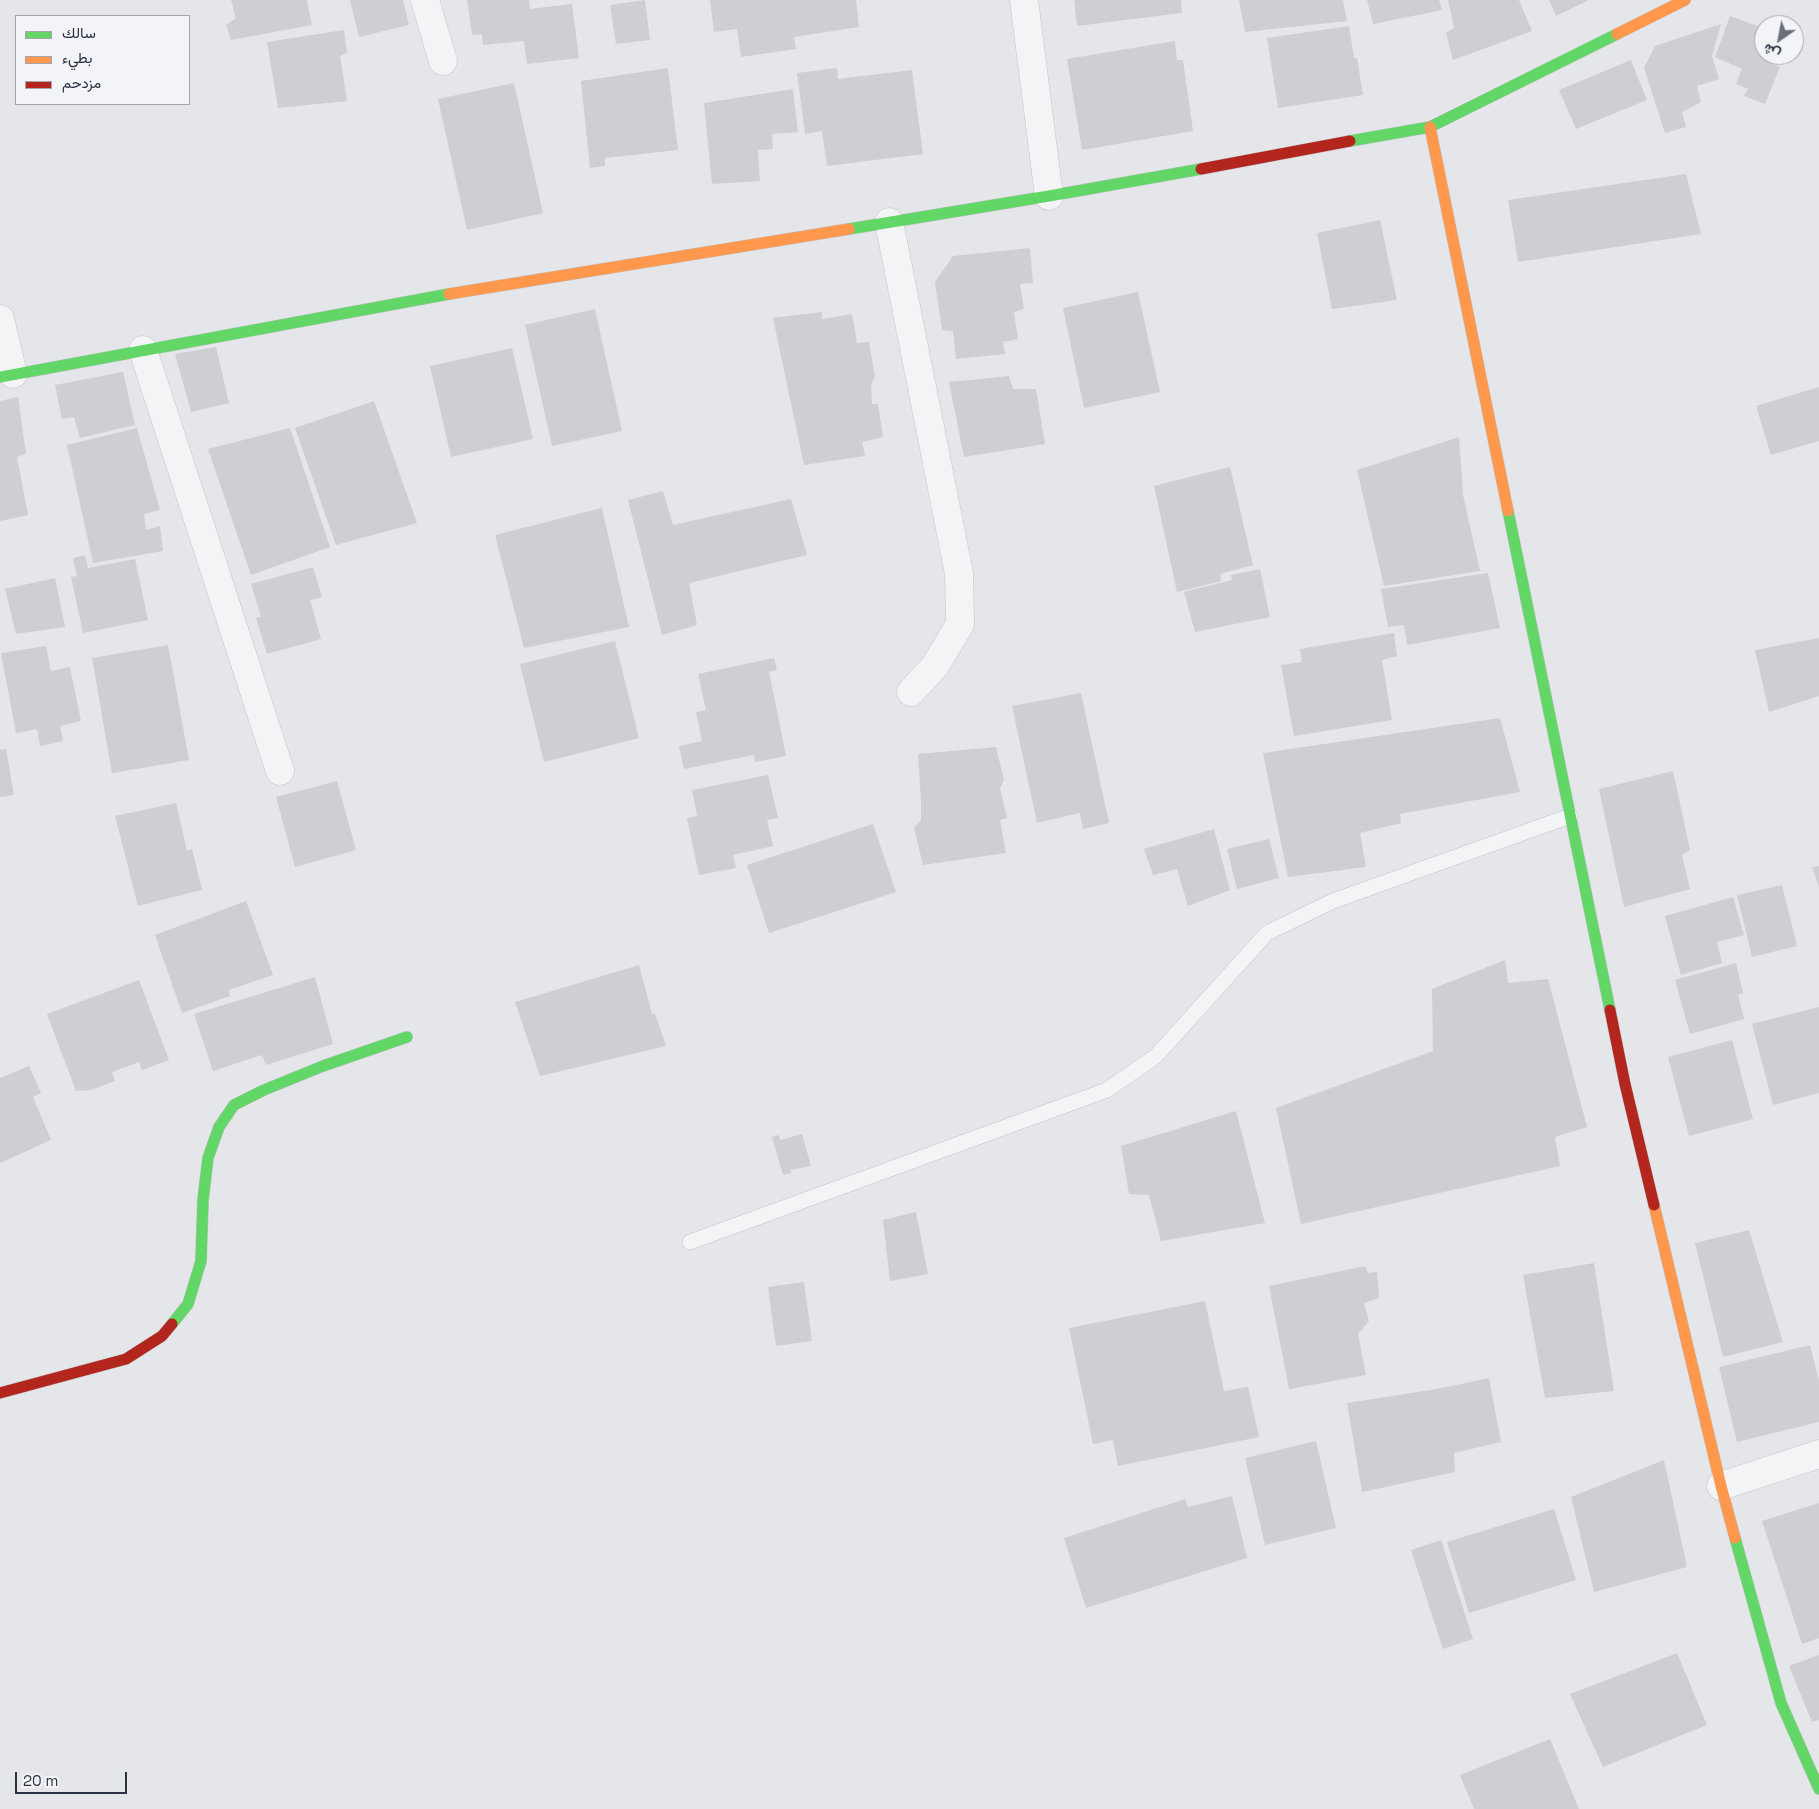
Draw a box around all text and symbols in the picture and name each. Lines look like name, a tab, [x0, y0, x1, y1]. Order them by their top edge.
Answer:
legend	[15, 15, 190, 105]
north arrow	[1754, 15, 1804, 65]
text: سالك	[62, 23, 96, 42]
text: ش	[1759, 40, 1783, 64]
text: بطيء	[62, 48, 92, 67]
text: مزدحم	[62, 73, 101, 92]
scale bar	[18, 1762, 130, 1794]
text: 20 m	[23, 1771, 58, 1790]

